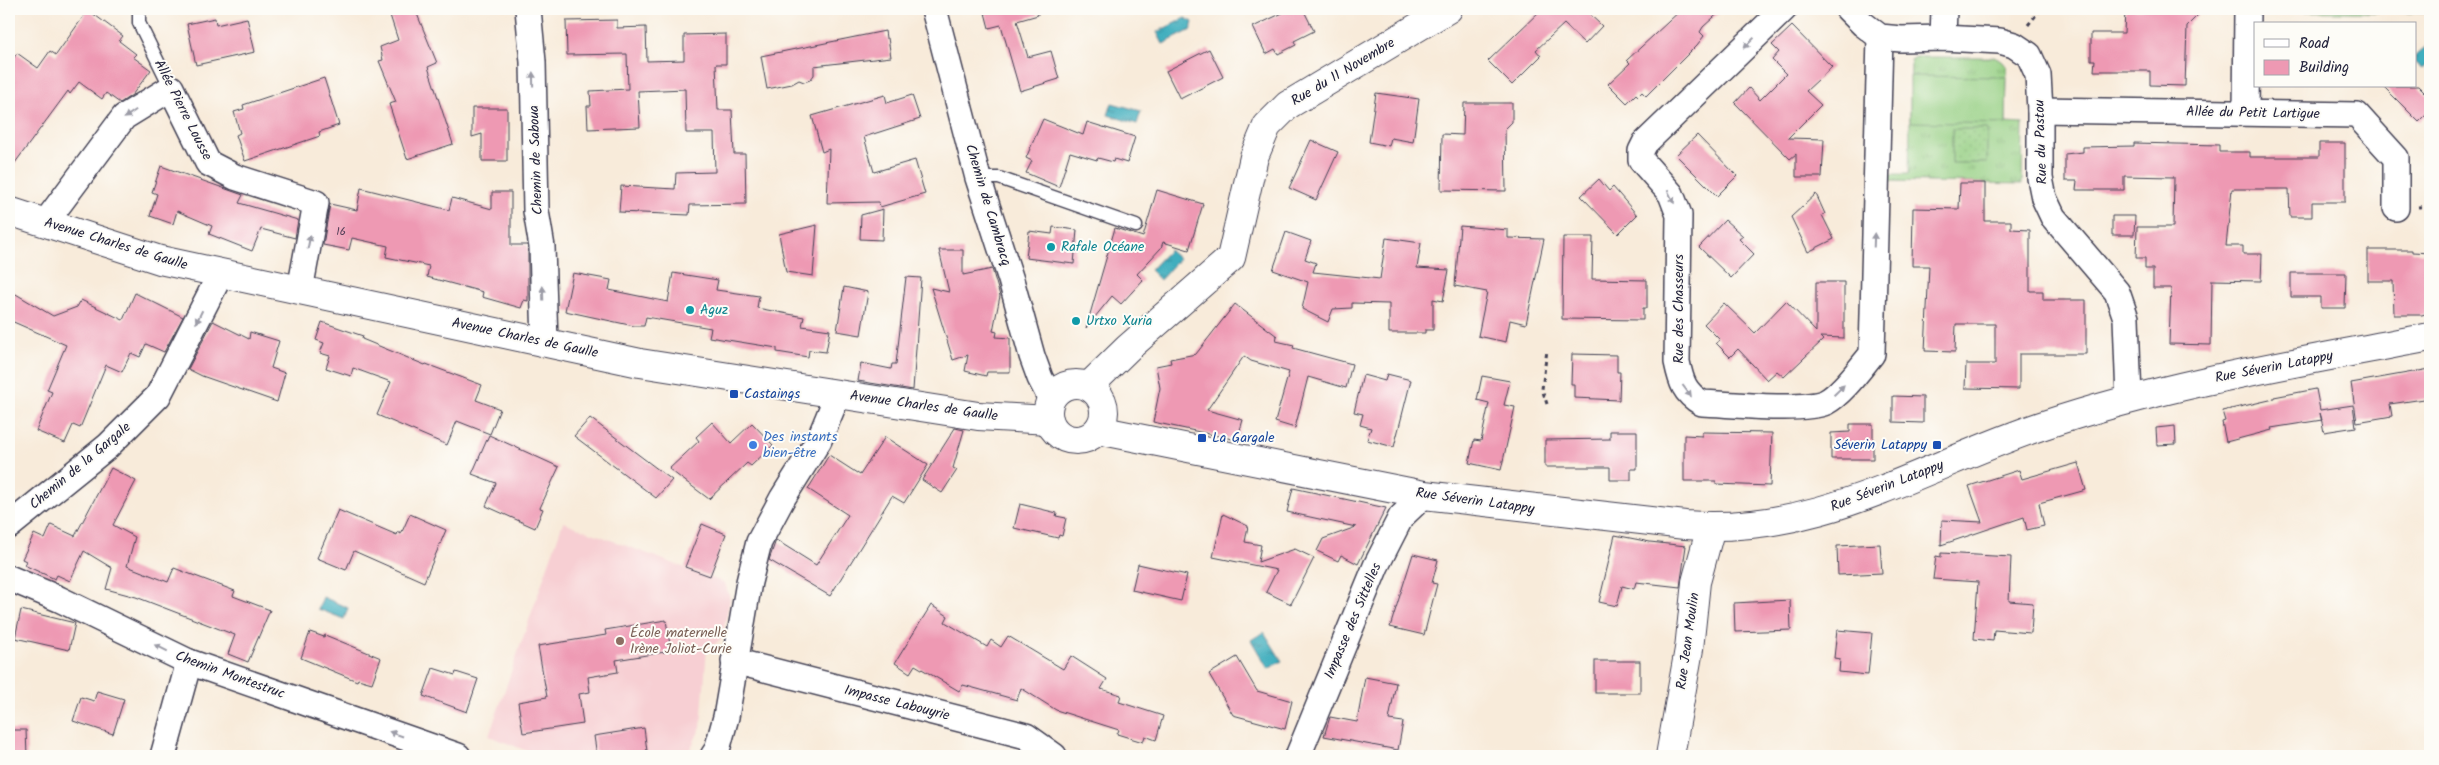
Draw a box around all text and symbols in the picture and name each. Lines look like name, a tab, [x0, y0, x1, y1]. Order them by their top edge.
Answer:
legend	[2254, 22, 2416, 88]
street label: Rue du 11 Novembre	[1287, 32, 1400, 112]
text: Road	[2299, 32, 2330, 56]
one-way arrow	[1743, 37, 1755, 49]
street label: Allée Pierre Lousse	[148, 56, 218, 165]
text: Building	[2299, 56, 2349, 80]
one-way arrow	[529, 70, 537, 86]
street label: Rue du Pastou	[2029, 99, 2053, 185]
street label: Allée du Petit Lartigue	[2186, 101, 2321, 125]
street label: Chemin de Saboua	[523, 105, 549, 215]
one-way arrow	[123, 109, 137, 119]
street label: Chemin de Cambracq	[959, 141, 1017, 269]
one-way arrow	[1667, 190, 1675, 205]
street label: Avenue Charles de Gaulle	[41, 212, 191, 277]
house number: 16	[336, 223, 346, 241]
one-way arrow	[1870, 232, 1878, 248]
one-way arrow	[305, 234, 313, 250]
place label: Rafale Océane	[1061, 236, 1145, 258]
marker: Rafale Océane	[1045, 241, 1057, 253]
street label: Rue des Chasseurs	[1668, 254, 1690, 364]
one-way arrow	[539, 285, 547, 301]
place label: Aguz	[700, 299, 728, 321]
marker: Aguz	[684, 304, 696, 316]
one-way arrow	[195, 310, 203, 324]
place label: Urtxo Xuria	[1086, 310, 1152, 332]
street label: Avenue Charles de Gaulle	[450, 312, 601, 364]
marker: Urtxo Xuria	[1070, 315, 1082, 327]
street label: Rue Séverin Latappy	[2213, 345, 2335, 389]
place label: Castaings	[744, 383, 800, 405]
one-way arrow	[1682, 384, 1692, 397]
one-way arrow	[1833, 384, 1845, 396]
street label: Avenue Charles de Gaulle	[849, 385, 1000, 427]
marker: Castaings	[728, 388, 740, 400]
street label: Chemin de la Gargale	[24, 416, 136, 515]
place label: Des instants bien-être	[763, 426, 838, 464]
place label: La Gargale	[1212, 427, 1275, 449]
marker: La Gargale	[1196, 432, 1208, 444]
place label: Séverin Latappy	[1834, 434, 1927, 456]
marker: Des instants bien-être	[747, 439, 759, 451]
marker: Séverin Latappy	[1931, 439, 1943, 451]
street label: Rue Séverin Latappy	[1827, 454, 1947, 518]
street label: Rue Séverin Latappy	[1414, 482, 1536, 520]
street label: Impasse des Sittelles	[1319, 559, 1387, 683]
street label: Rue Jean Moulin	[1670, 591, 1706, 691]
place label: École maternelle Irène Joliot-Curie	[630, 622, 732, 660]
marker: École maternelle Irène Joliot-Curie	[614, 635, 626, 647]
one-way arrow	[154, 644, 168, 652]
street label: Chemin Montestruc	[172, 645, 288, 705]
street label: Impasse Labouyrie	[842, 679, 953, 727]
one-way arrow	[388, 730, 403, 738]

